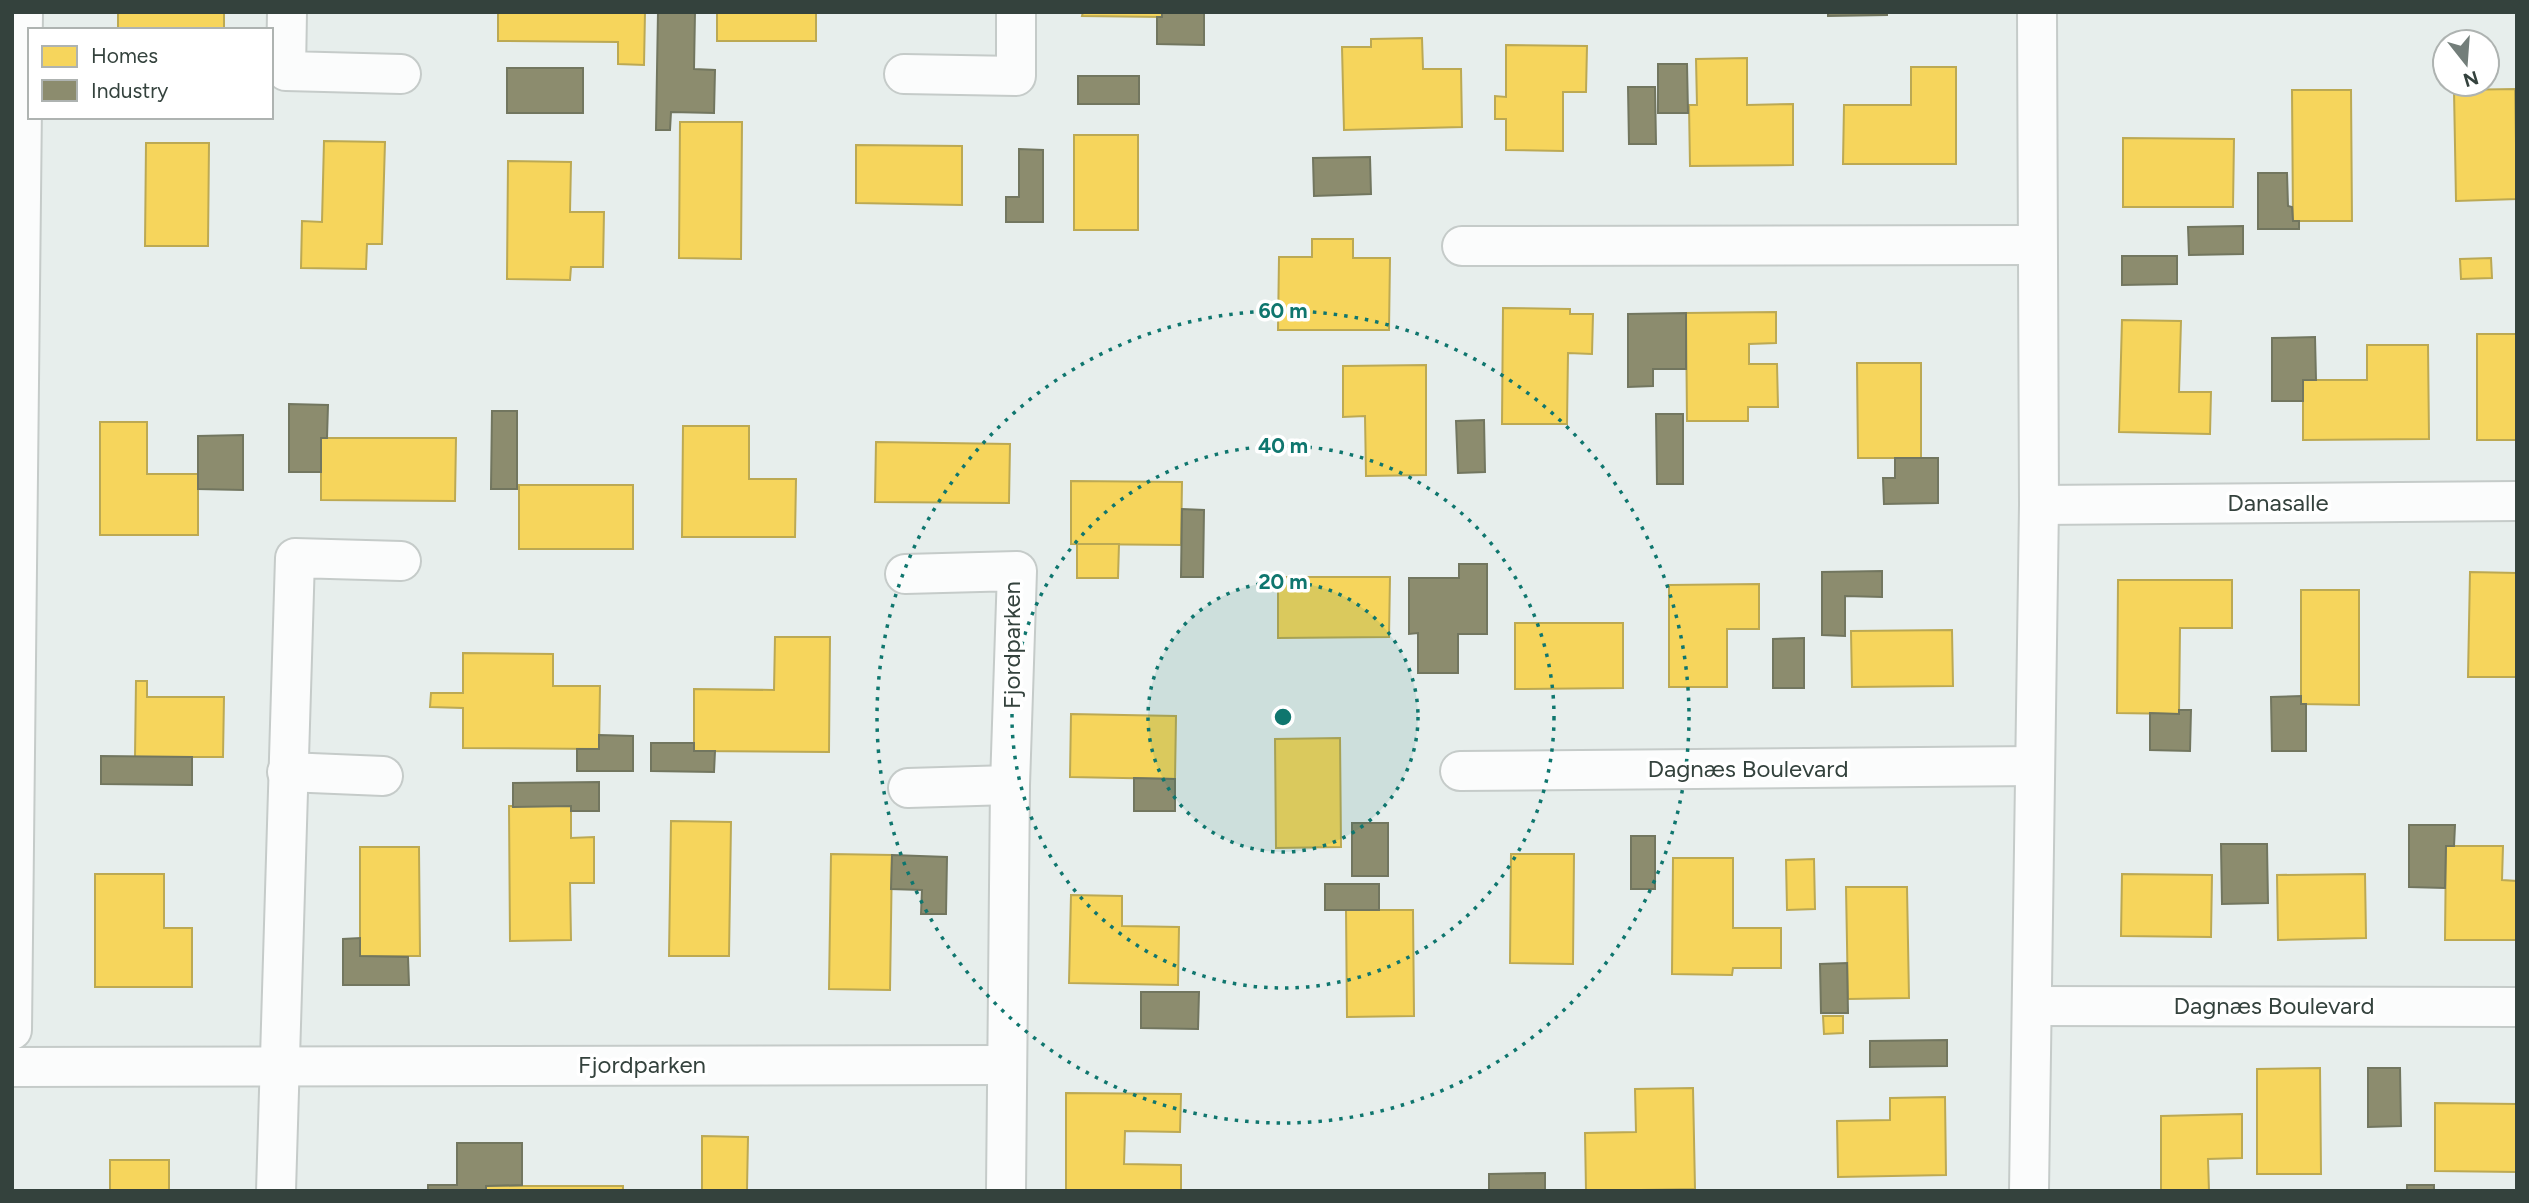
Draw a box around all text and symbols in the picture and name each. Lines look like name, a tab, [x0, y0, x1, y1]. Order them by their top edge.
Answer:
legend	[28, 28, 273, 119]
north arrow	[2431, 28, 2501, 98]
text: Homes	[91, 43, 158, 68]
text: N	[2460, 66, 2481, 92]
text: Industry	[91, 78, 168, 103]
text: 60 m	[1258, 298, 1308, 323]
text: 40 m	[1258, 433, 1308, 458]
street label: Danasalle	[2227, 488, 2329, 517]
text: 20 m	[1258, 569, 1308, 594]
street label: Fjordparken	[997, 581, 1026, 709]
centre of rings	[1271, 705, 1295, 729]
street label: Dagnæs Boulevard	[1647, 754, 1849, 783]
street label: Dagnæs Boulevard	[2173, 991, 2375, 1020]
street label: Fjordparken	[578, 1050, 706, 1079]

